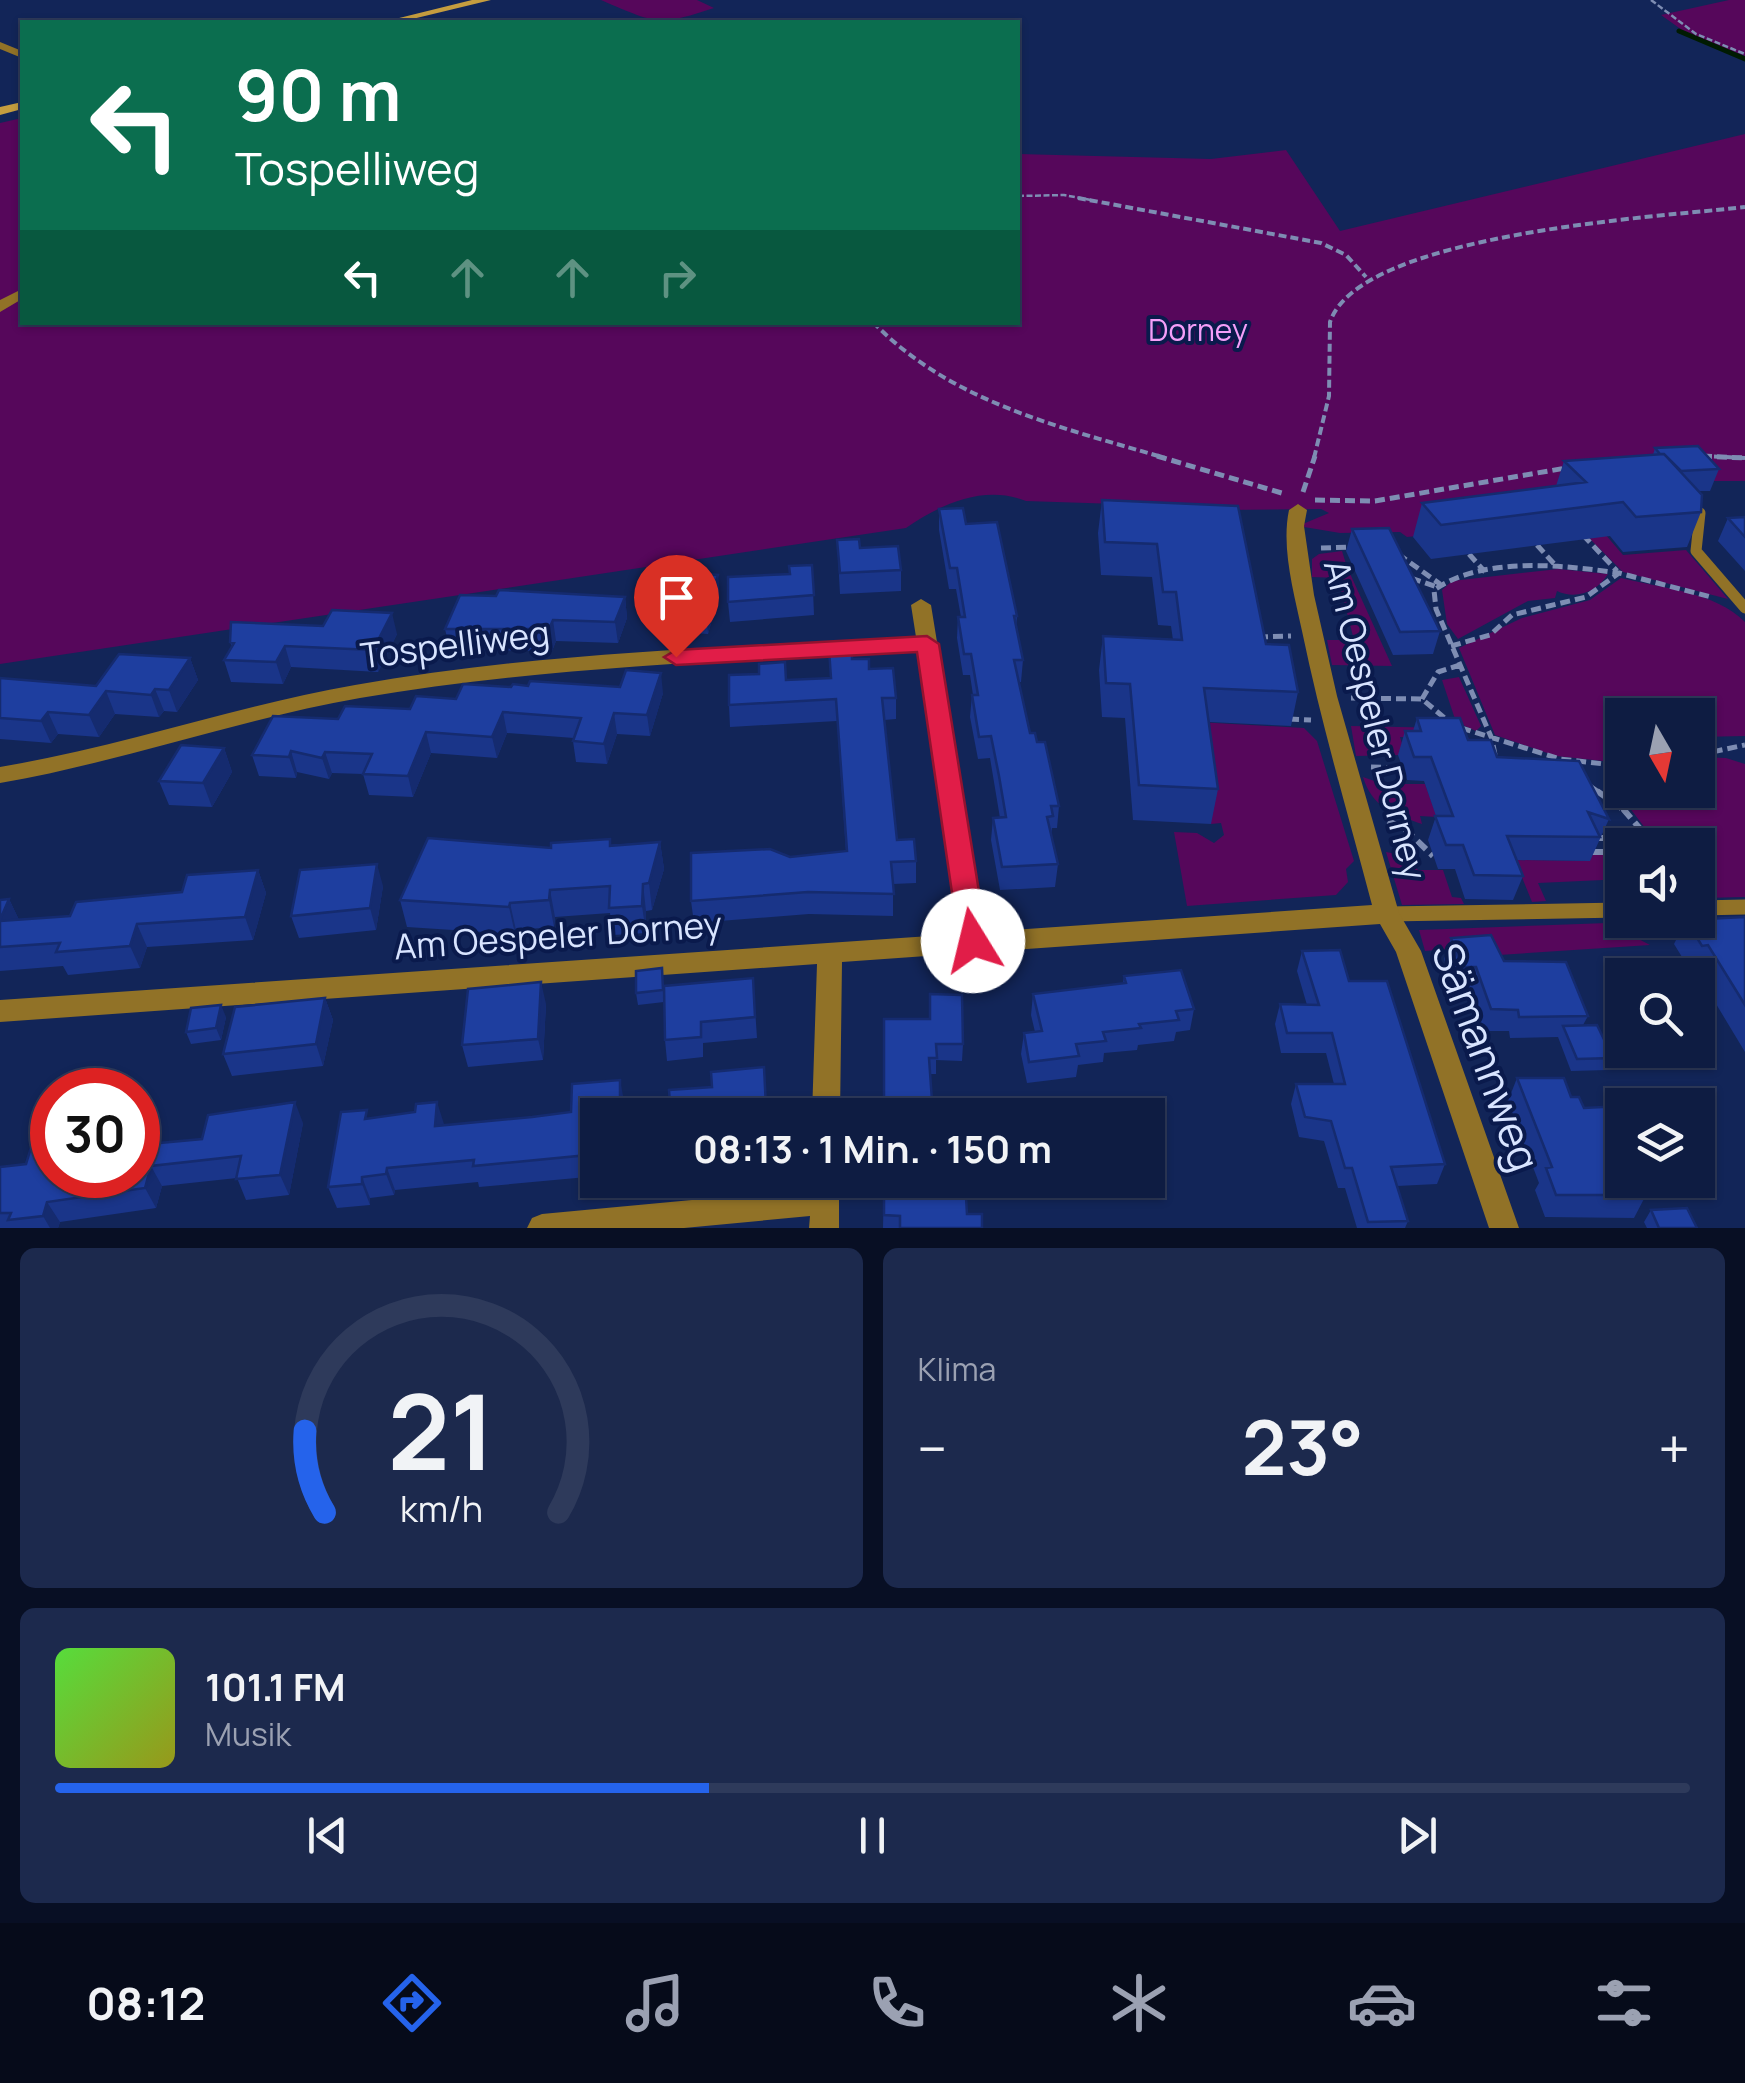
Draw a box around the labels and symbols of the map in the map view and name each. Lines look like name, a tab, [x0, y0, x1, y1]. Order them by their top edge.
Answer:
park label: Dorney	[1148, 309, 1248, 350]
pin	[634, 555, 719, 658]
street label: Am Oespeler Dorney	[1313, 555, 1439, 885]
street label: Tospelliweg	[358, 609, 552, 679]
north arrow	[1605, 698, 1715, 808]
position arrow	[921, 889, 1025, 993]
street label: Am Oespeler Dorney	[392, 900, 723, 970]
street label: Sämannweg	[1419, 935, 1555, 1179]
speed limit sign: 30	[30, 1068, 160, 1198]

